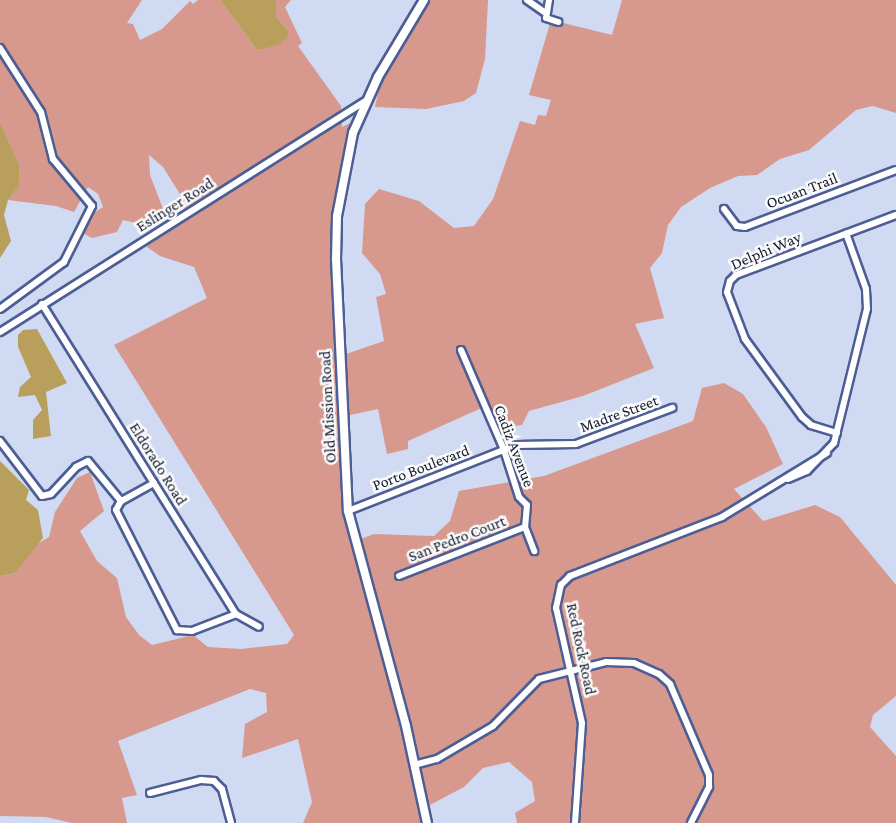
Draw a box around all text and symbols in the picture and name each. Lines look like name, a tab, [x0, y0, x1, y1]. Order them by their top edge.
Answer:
street label: Ocuan Trail	[764, 169, 840, 213]
street label: Eslinger Road	[133, 174, 217, 236]
street label: Delphi Way	[728, 228, 804, 274]
street label: Old Mission Road	[315, 350, 341, 464]
street label: Madre Street	[577, 391, 661, 437]
street label: Cadiz Avenue	[490, 402, 538, 490]
street label: Eldorado Road	[125, 419, 191, 509]
street label: Porto Boulevard	[370, 441, 472, 495]
street label: San Pedro Court	[406, 512, 508, 566]
street label: Red Rock Road	[562, 601, 600, 697]

